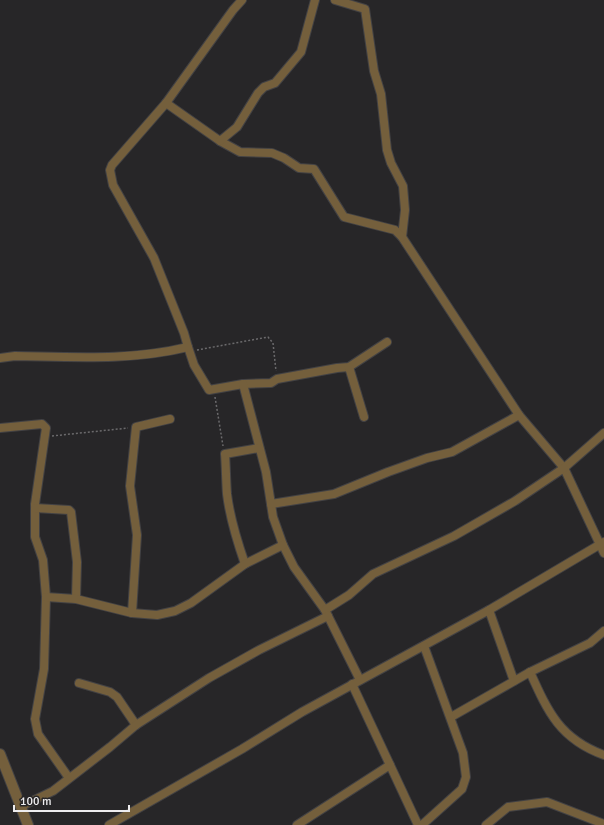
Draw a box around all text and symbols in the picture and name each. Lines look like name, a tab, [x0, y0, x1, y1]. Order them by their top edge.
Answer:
scale bar	[14, 787, 129, 813]
text: 100 m	[20, 794, 52, 809]

